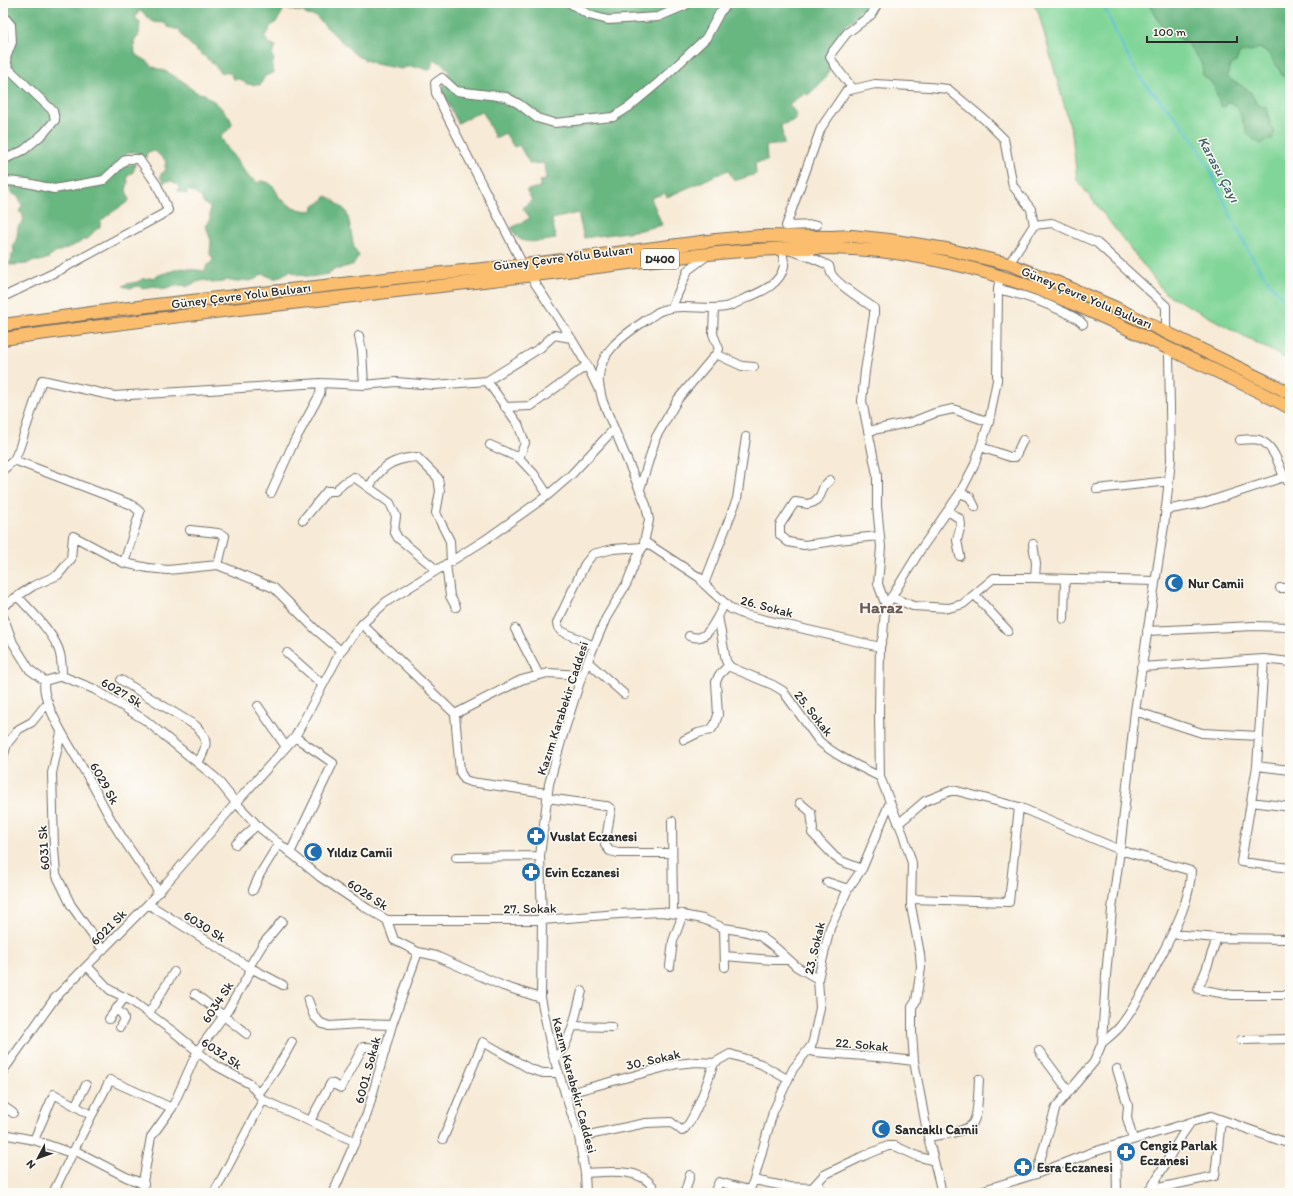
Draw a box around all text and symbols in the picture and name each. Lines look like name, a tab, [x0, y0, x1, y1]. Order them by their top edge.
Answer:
scale bar	[1147, 18, 1237, 44]
text: 100 m	[1153, 25, 1186, 39]
water label: Karasu Çayı	[1194, 133, 1244, 206]
street label: Güney Çevre Yolu Bulvarı	[492, 241, 634, 274]
road number: D400	[641, 249, 679, 269]
street label: Güney Çevre Yolu Bulvarı	[1019, 263, 1154, 332]
street label: Güney Çevre Yolu Bulvarı	[170, 279, 312, 312]
mosque icon: Nur Camii	[1163, 572, 1185, 594]
place label: Nur Camii	[1188, 576, 1244, 591]
street label: 26. Sokak	[739, 592, 795, 621]
district label: Haraz	[859, 597, 903, 617]
street label: Kazım Karabekir Caddesi	[534, 639, 591, 777]
street label: 6027 Sk	[99, 674, 145, 711]
street label: 25. Sokak	[791, 688, 836, 739]
street label: 6029 Sk	[87, 760, 122, 807]
street label: 6031 Sk	[34, 825, 53, 871]
pharmacy icon: Vuslat Eczanesi	[525, 825, 547, 847]
place label: Vuslat Eczanesi	[550, 829, 637, 844]
mosque icon: Yıldız Camii	[302, 841, 324, 863]
place label: Yıldız Camii	[326, 845, 392, 860]
pharmacy icon: Evin Eczanesi	[520, 861, 542, 883]
place label: Evin Eczanesi	[545, 865, 619, 880]
street label: 6026 Sk	[345, 876, 391, 913]
street label: 27. Sokak	[503, 901, 557, 916]
street label: 6021 Sk	[87, 906, 130, 948]
street label: 6030 Sk	[181, 908, 229, 945]
street label: 23. Sokak	[801, 920, 828, 976]
street label: 6034 Sk	[198, 978, 237, 1026]
street label: Kazım Karabekir Caddesi	[549, 1016, 600, 1155]
street label: 6032 Sk	[199, 1034, 245, 1073]
street label: 6001. Sokak	[351, 1035, 384, 1105]
street label: 22. Sokak	[835, 1035, 890, 1054]
street label: 30. Sokak	[625, 1046, 682, 1073]
mosque icon: Sancaklı Camii	[870, 1118, 892, 1140]
place label: Sancaklı Camii	[895, 1122, 978, 1137]
north arrow	[18, 1138, 58, 1178]
place label: Cengiz Parlak Eczanesi	[1140, 1138, 1218, 1168]
pharmacy icon: Cengiz Parlak Eczanesi	[1115, 1141, 1137, 1163]
pharmacy icon: Esra Eczanesi	[1012, 1156, 1034, 1178]
text: N	[23, 1157, 38, 1171]
place label: Esra Eczanesi	[1037, 1160, 1113, 1175]

